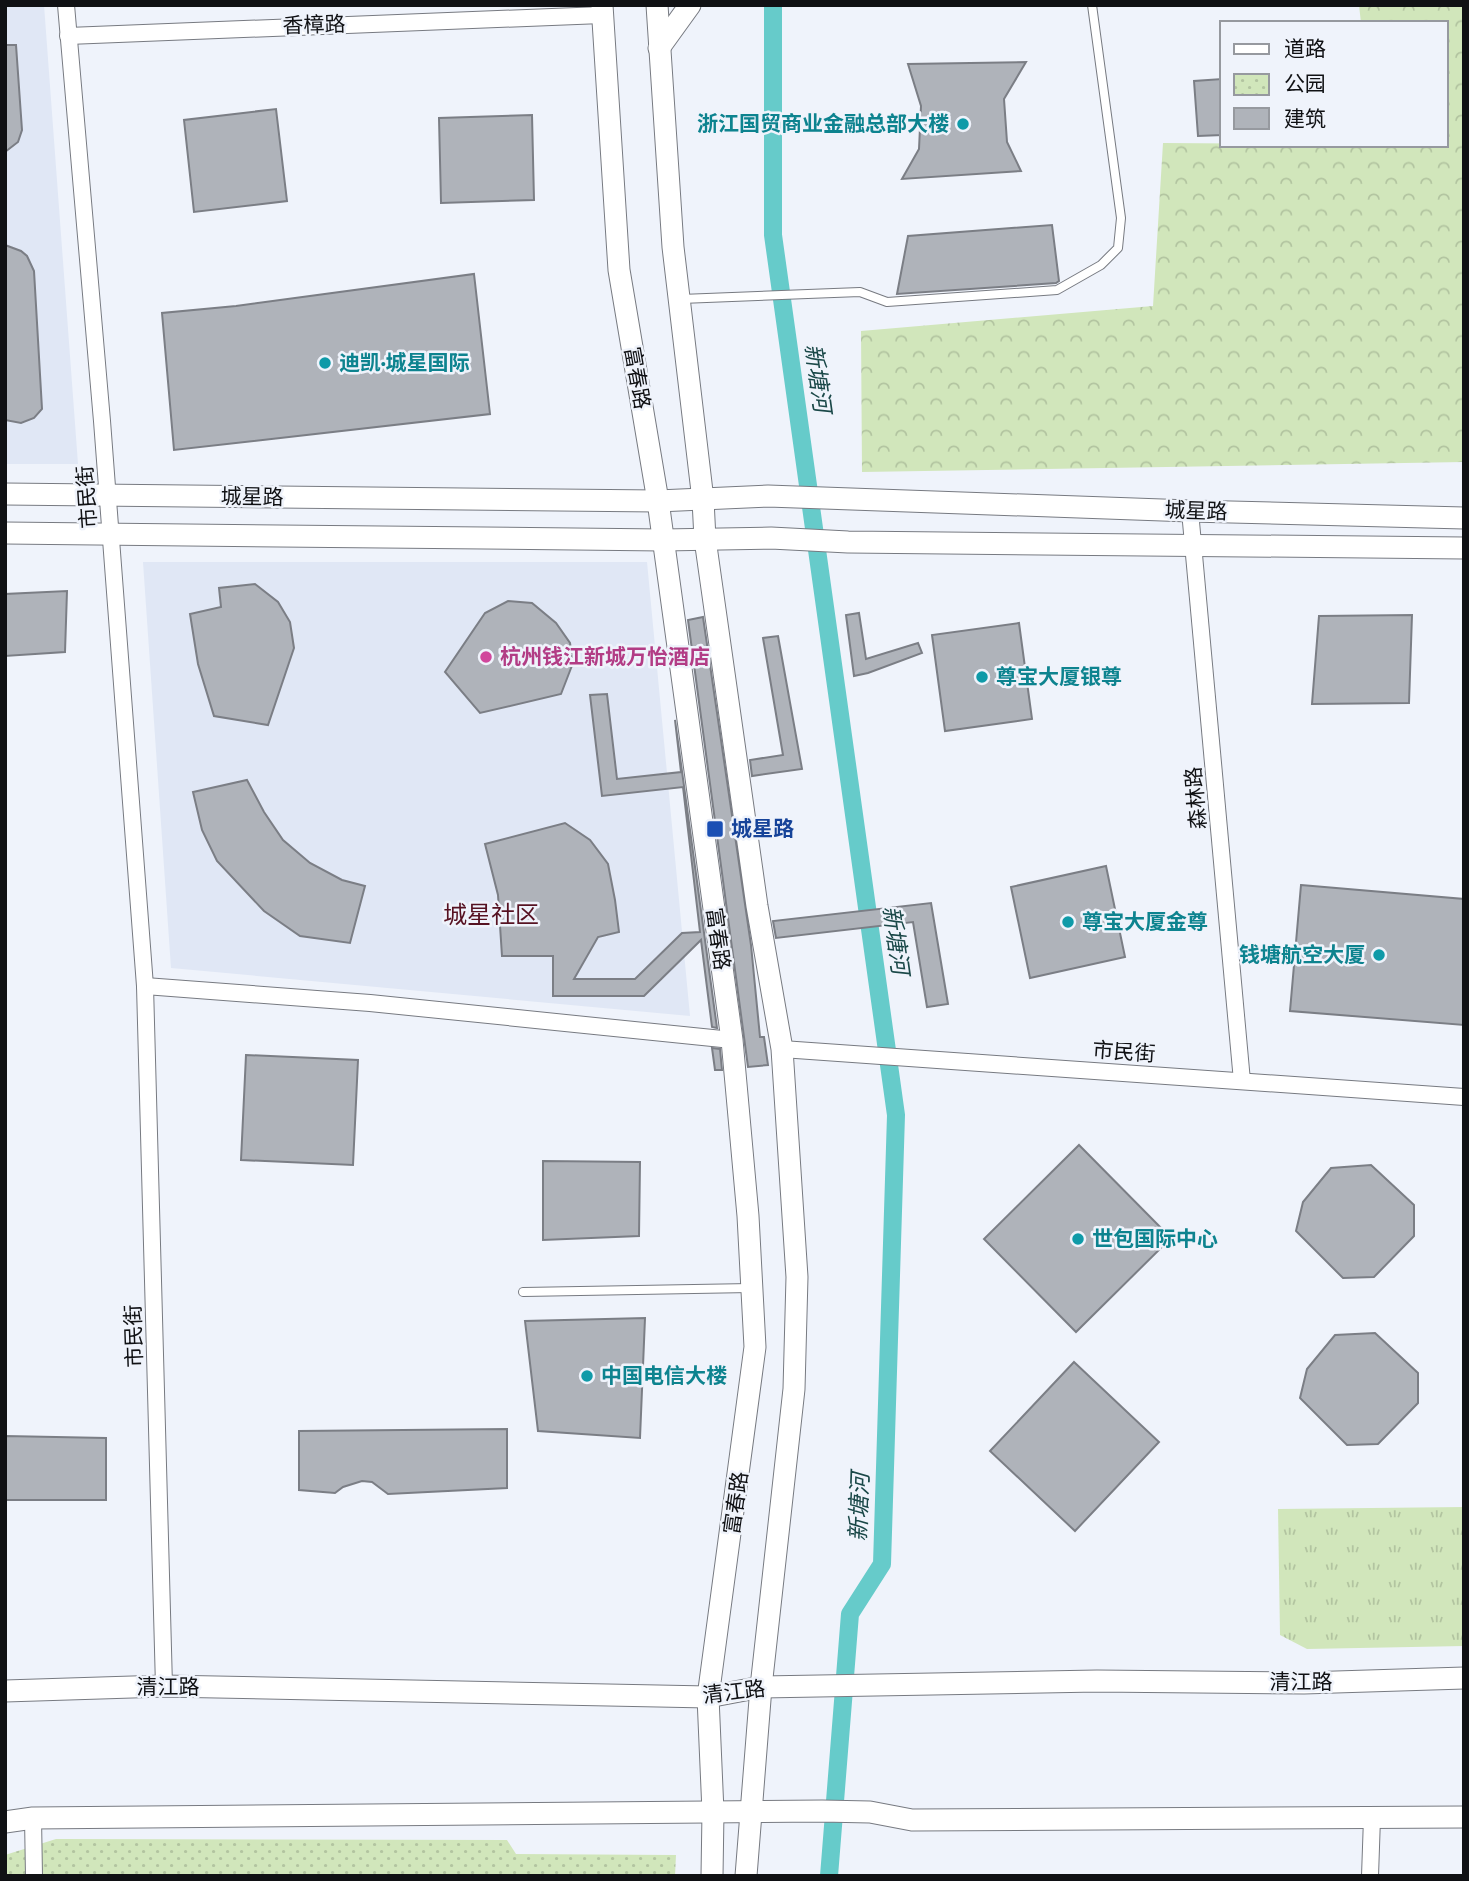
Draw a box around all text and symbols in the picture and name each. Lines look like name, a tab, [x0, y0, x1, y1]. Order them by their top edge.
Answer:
street label: 香樟路	[282, 10, 346, 39]
legend	[1220, 21, 1448, 147]
text: 道路	[1284, 35, 1326, 62]
text: 公园	[1284, 70, 1326, 97]
text: 建筑	[1284, 105, 1326, 132]
place label: 浙江国贸商业金融总部大楼	[697, 110, 949, 137]
marker: 浙江国贸商业金融总部大楼	[955, 116, 971, 132]
water label: 新塘河	[798, 342, 838, 418]
street label: 富春路	[619, 345, 656, 411]
place label: 迪凯·城星国际	[339, 349, 470, 376]
marker: 迪凯·城星国际	[317, 355, 333, 371]
street label: 市民街	[71, 465, 102, 529]
street label: 城星路	[220, 482, 284, 511]
street label: 城星路	[1164, 496, 1228, 525]
place label: 杭州钱江新城万怡酒店	[500, 643, 710, 670]
marker: 杭州钱江新城万怡酒店	[478, 649, 494, 665]
place label: 尊宝大厦银尊	[996, 663, 1122, 690]
marker: 尊宝大厦银尊	[974, 669, 990, 685]
street label: 森林路	[1179, 765, 1212, 831]
place label: 城星路	[731, 815, 794, 842]
marker: 城星路	[705, 819, 725, 839]
district label: 城星社区	[443, 899, 539, 930]
water label: 新塘河	[876, 904, 916, 980]
street label: 富春路	[701, 906, 736, 972]
place label: 尊宝大厦金尊	[1082, 908, 1208, 935]
marker: 尊宝大厦金尊	[1060, 914, 1076, 930]
place label: 钱塘航空大厦	[1239, 941, 1365, 968]
marker: 钱塘航空大厦	[1371, 947, 1387, 963]
street label: 市民街	[1092, 1036, 1156, 1067]
place label: 世包国际中心	[1092, 1225, 1218, 1252]
marker: 世包国际中心	[1070, 1231, 1086, 1247]
street label: 市民街	[119, 1304, 148, 1368]
place label: 中国电信大楼	[601, 1362, 727, 1389]
marker: 中国电信大楼	[579, 1368, 595, 1384]
water label: 新塘河	[843, 1468, 875, 1542]
street label: 富春路	[718, 1470, 753, 1536]
street label: 清江路	[1270, 1668, 1333, 1695]
street label: 清江路	[137, 1673, 200, 1700]
street label: 清江路	[701, 1674, 767, 1709]

